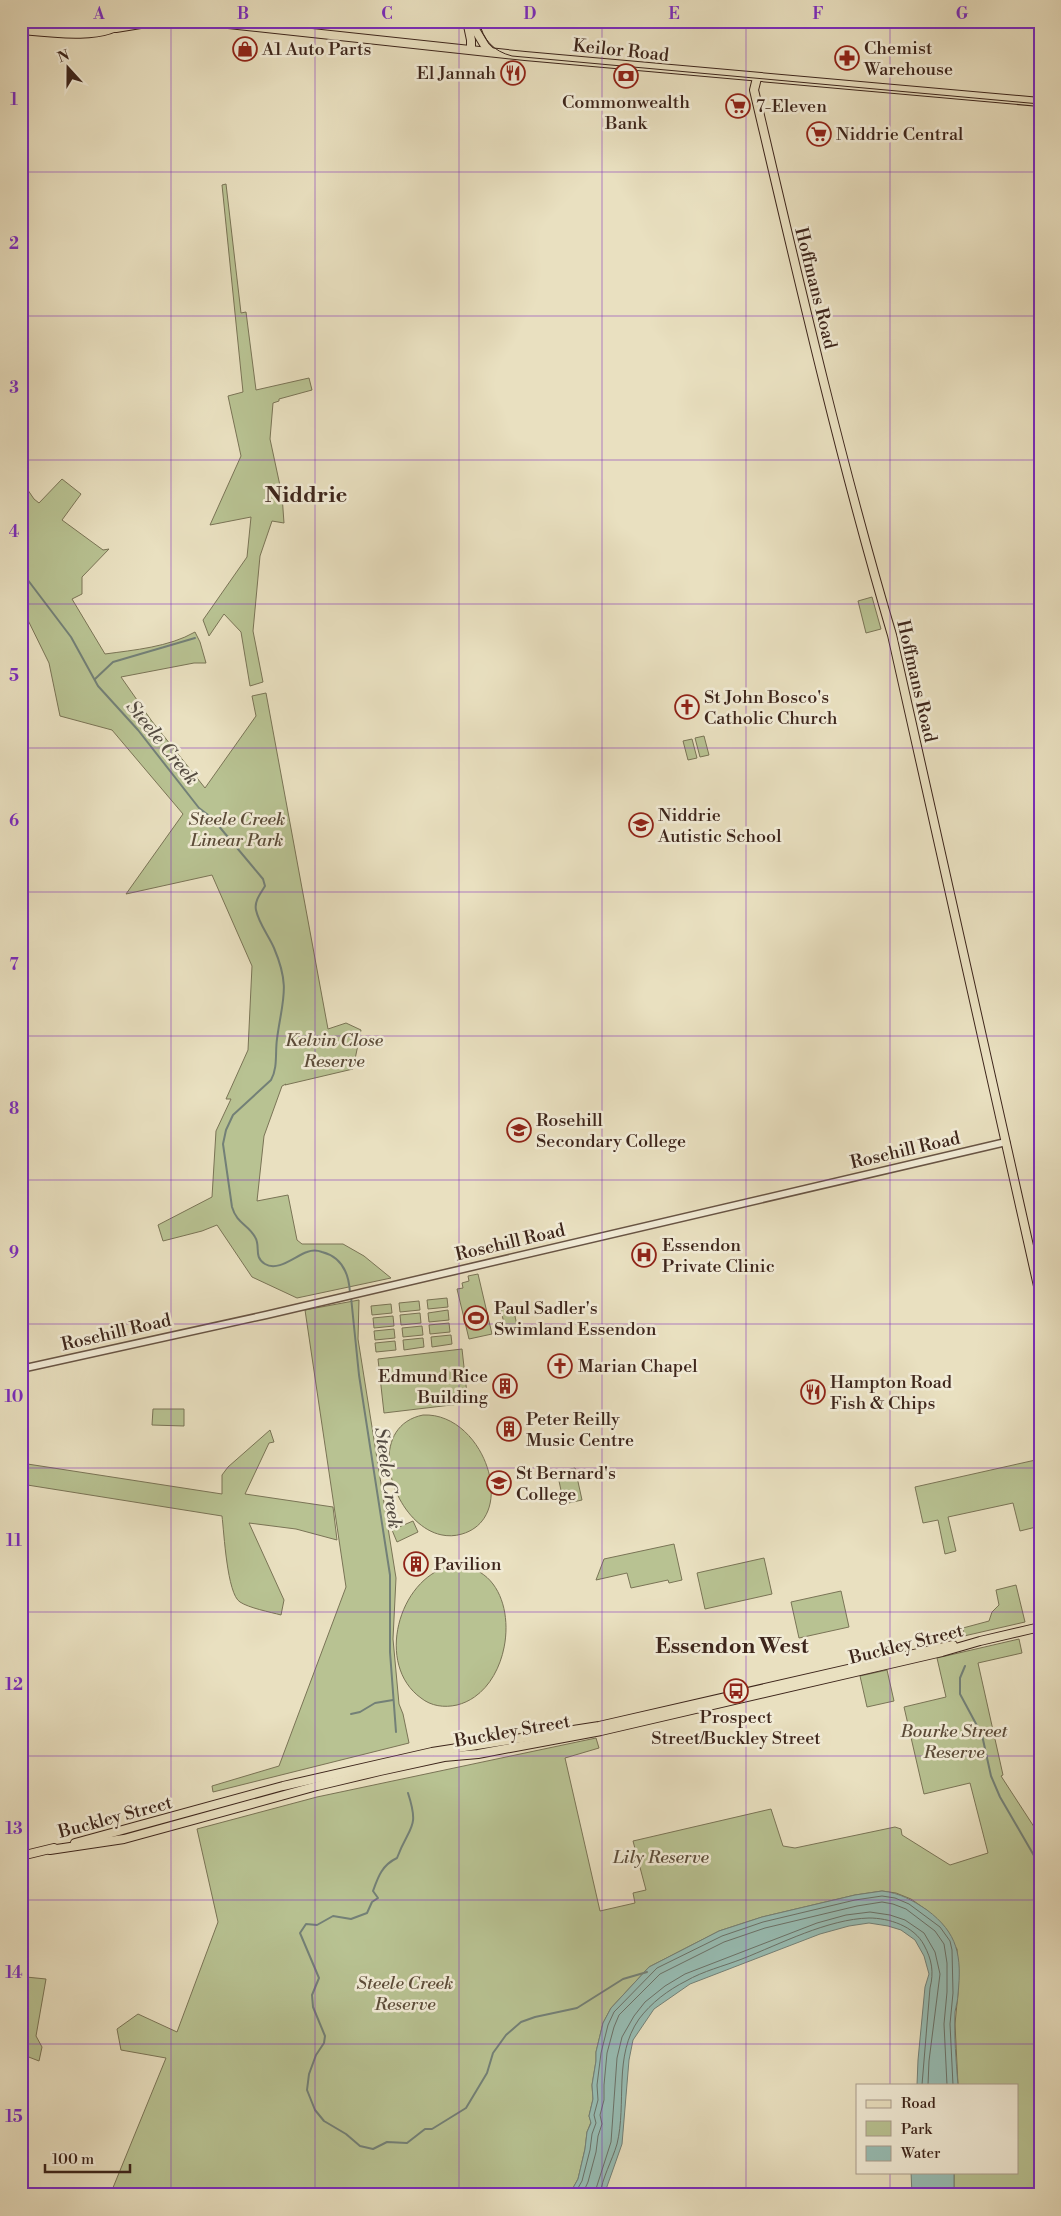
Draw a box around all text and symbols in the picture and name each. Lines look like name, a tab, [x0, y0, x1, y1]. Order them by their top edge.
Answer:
text: A	[92, 4, 105, 24]
text: B	[237, 4, 249, 24]
text: C	[381, 4, 393, 24]
text: D	[524, 4, 537, 24]
text: E	[668, 4, 680, 24]
text: F	[812, 4, 824, 24]
text: G	[956, 4, 969, 24]
street label: Keilor Road	[572, 34, 671, 67]
shop icon: A1 Auto Parts	[232, 36, 258, 62]
place label: Chemist Warehouse	[863, 37, 953, 81]
place label: A1 Auto Parts	[261, 38, 371, 61]
north arrow	[42, 42, 92, 92]
pharmacy icon: Chemist Warehouse	[834, 45, 860, 71]
text: N	[55, 46, 72, 67]
restaurant icon: El Jannah	[500, 60, 526, 86]
place label: El Jannah	[416, 62, 496, 85]
bank icon: Commonwealth Bank	[613, 63, 639, 89]
text: 1	[10, 90, 18, 110]
place label: Commonwealth Bank	[562, 91, 690, 135]
supermarket icon: 7-Eleven	[725, 93, 751, 119]
place label: 7-Eleven	[756, 95, 827, 118]
supermarket icon: Niddrie Central	[806, 121, 832, 147]
place label: Niddrie Central	[836, 123, 964, 146]
street label: Hoffmans Road	[789, 225, 842, 352]
text: 2	[9, 234, 19, 254]
text: 3	[9, 378, 19, 398]
district label: Niddrie	[265, 482, 347, 509]
text: 4	[9, 522, 20, 542]
street label: Hoffmans Road	[891, 618, 942, 745]
text: 5	[9, 666, 19, 686]
place label: St John Bosco's Catholic Church	[704, 686, 838, 730]
church icon: St John Bosco's Catholic Church	[674, 694, 700, 720]
water label: Steele Creek	[121, 695, 204, 790]
place label: Niddrie Autistic School	[657, 804, 782, 848]
park label: Steele Creek Linear Park	[189, 808, 285, 852]
text: 6	[9, 811, 19, 831]
school or university icon: Niddrie Autistic School	[628, 812, 654, 838]
text: 7	[9, 955, 19, 975]
park label: Kelvin Close Reserve	[285, 1029, 384, 1073]
text: 8	[9, 1099, 19, 1119]
place label: Rosehill Secondary College	[536, 1109, 686, 1153]
school or university icon: Rosehill Secondary College	[506, 1117, 532, 1143]
street label: Rosehill Road	[848, 1126, 963, 1174]
street label: Rosehill Road	[453, 1218, 568, 1266]
place label: Essendon Private Clinic	[662, 1234, 775, 1278]
hospital icon: Essendon Private Clinic	[631, 1242, 657, 1268]
text: 9	[9, 1243, 19, 1263]
place label: Paul Sadler's Swimland Essendon	[494, 1297, 657, 1341]
sports icon: Paul Sadler's Swimland Essendon	[463, 1305, 489, 1331]
street label: Rosehill Road	[59, 1308, 174, 1356]
church icon: Marian Chapel	[547, 1353, 573, 1379]
place label: Marian Chapel	[578, 1355, 698, 1378]
place label: Edmund Rice Building	[378, 1365, 489, 1409]
place label: Hampton Road Fish & Chips	[830, 1371, 953, 1415]
building icon: Edmund Rice Building	[492, 1373, 518, 1399]
restaurant icon: Hampton Road Fish & Chips	[800, 1379, 826, 1405]
text: 10	[5, 1387, 23, 1407]
place label: Peter Reilly Music Centre	[526, 1408, 634, 1452]
building icon: Peter Reilly Music Centre	[496, 1416, 522, 1442]
water label: Steele Creek	[369, 1426, 407, 1530]
place label: St Bernard's College	[516, 1462, 616, 1506]
school or university icon: St Bernard's College	[486, 1470, 512, 1496]
text: 11	[6, 1531, 22, 1551]
building icon: Pavilion	[403, 1551, 429, 1577]
place label: Pavilion	[434, 1553, 502, 1576]
street label: Buckley Street	[846, 1619, 966, 1670]
district label: Essendon West	[655, 1633, 809, 1660]
text: 12	[5, 1675, 23, 1695]
bus stop icon: Prospect Street/Buckley Street	[723, 1678, 749, 1704]
place label: Prospect Street/Buckley Street	[651, 1706, 821, 1750]
street label: Buckley Street	[451, 1710, 572, 1753]
park label: Bourke Street Reserve	[900, 1720, 1008, 1764]
street label: Buckley Street	[55, 1791, 175, 1844]
text: 13	[5, 1819, 23, 1839]
park label: Lily Reserve	[612, 1846, 709, 1869]
text: 14	[5, 1963, 23, 1983]
park label: Steele Creek Reserve	[357, 1972, 453, 2016]
legend	[856, 2084, 1018, 2174]
text: Road	[901, 2094, 936, 2113]
text: 15	[5, 2107, 23, 2127]
text: Park	[901, 2120, 933, 2139]
scale bar	[45, 2141, 130, 2173]
text: Water	[900, 2144, 941, 2163]
text: 100 m	[52, 2150, 94, 2169]

